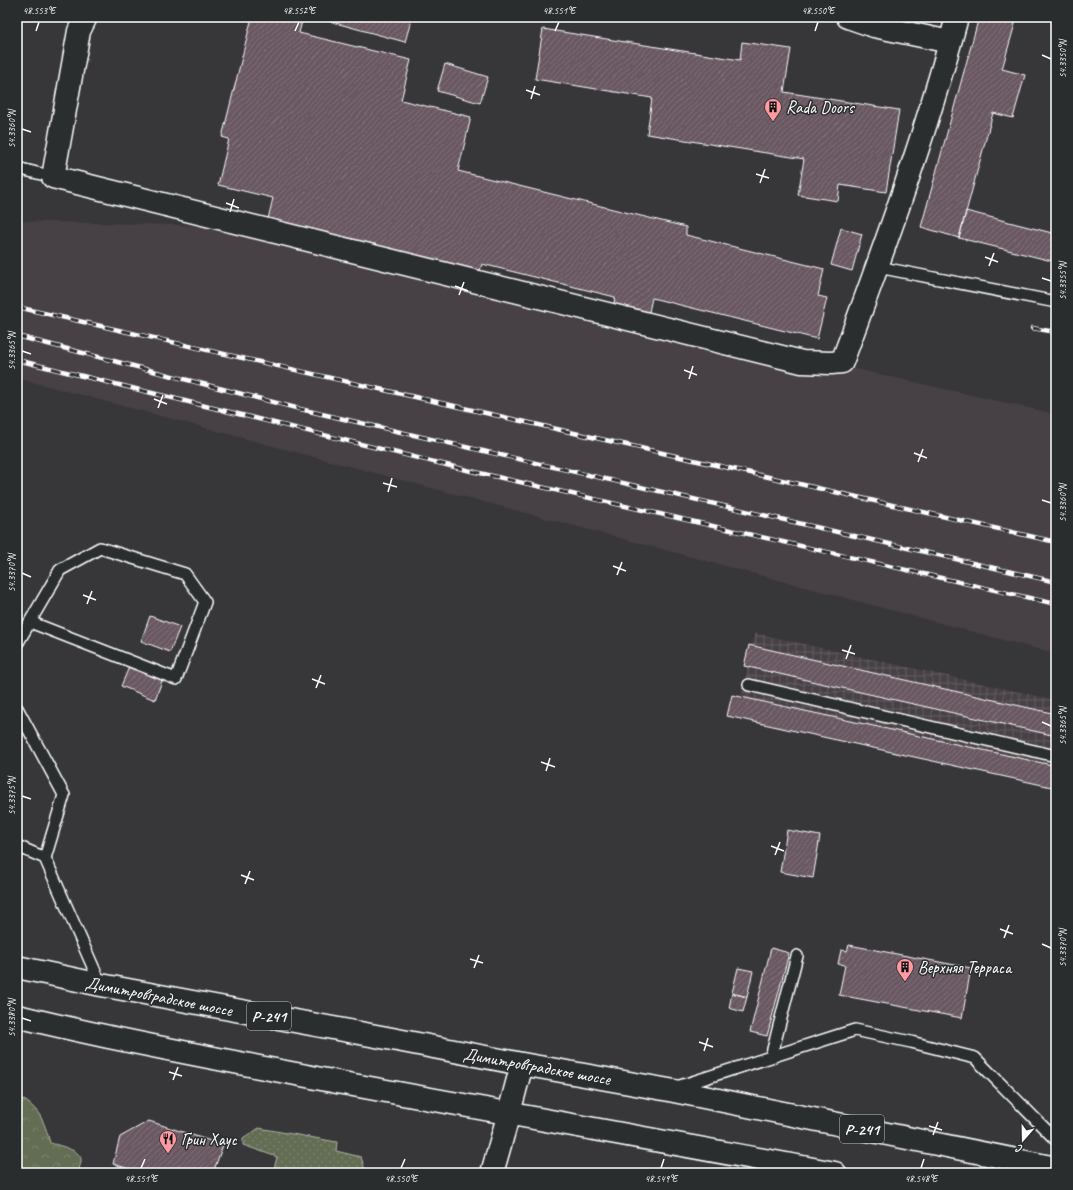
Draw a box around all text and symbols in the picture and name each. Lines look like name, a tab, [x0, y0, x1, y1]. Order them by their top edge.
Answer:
text: 48.553°E	[23, 4, 57, 17]
text: 48.552°E	[283, 4, 317, 17]
text: 48.551°E	[543, 4, 577, 17]
text: 48.550°E	[802, 4, 836, 17]
text: 54.3350°N	[1056, 38, 1069, 78]
building icon: Rada Doors	[763, 97, 783, 122]
place label: Rada Doors	[786, 97, 856, 118]
text: 54.3360°N	[5, 108, 18, 148]
text: 54.3355°N	[1056, 260, 1069, 300]
text: 54.3365°N	[5, 330, 18, 370]
text: 54.3360°N	[1056, 482, 1069, 522]
text: 54.3370°N	[5, 552, 18, 592]
text: 54.3365°N	[1056, 705, 1069, 745]
text: 54.3375°N	[5, 775, 18, 815]
text: 54.3370°N	[1056, 927, 1069, 967]
building icon: Верхняя Терраса	[895, 957, 915, 982]
place label: Верхняя Терраса	[918, 957, 1013, 978]
street label: Димитровградское шоссе	[84, 972, 235, 1021]
text: 54.3380°N	[5, 997, 18, 1037]
road number: Р-241	[247, 1002, 291, 1030]
street label: Димитровградское шоссе	[462, 1043, 614, 1090]
road number: Р-241	[840, 1115, 884, 1143]
north arrow	[1003, 1120, 1043, 1160]
restaurant icon: Грин Хаус	[158, 1129, 178, 1154]
place label: Грин Хаус	[181, 1129, 237, 1150]
text: С	[1013, 1141, 1025, 1157]
text: 48.551°E	[125, 1172, 159, 1185]
text: 48.550°E	[385, 1172, 419, 1185]
text: 48.549°E	[645, 1172, 679, 1185]
text: 48.548°E	[905, 1172, 939, 1185]

